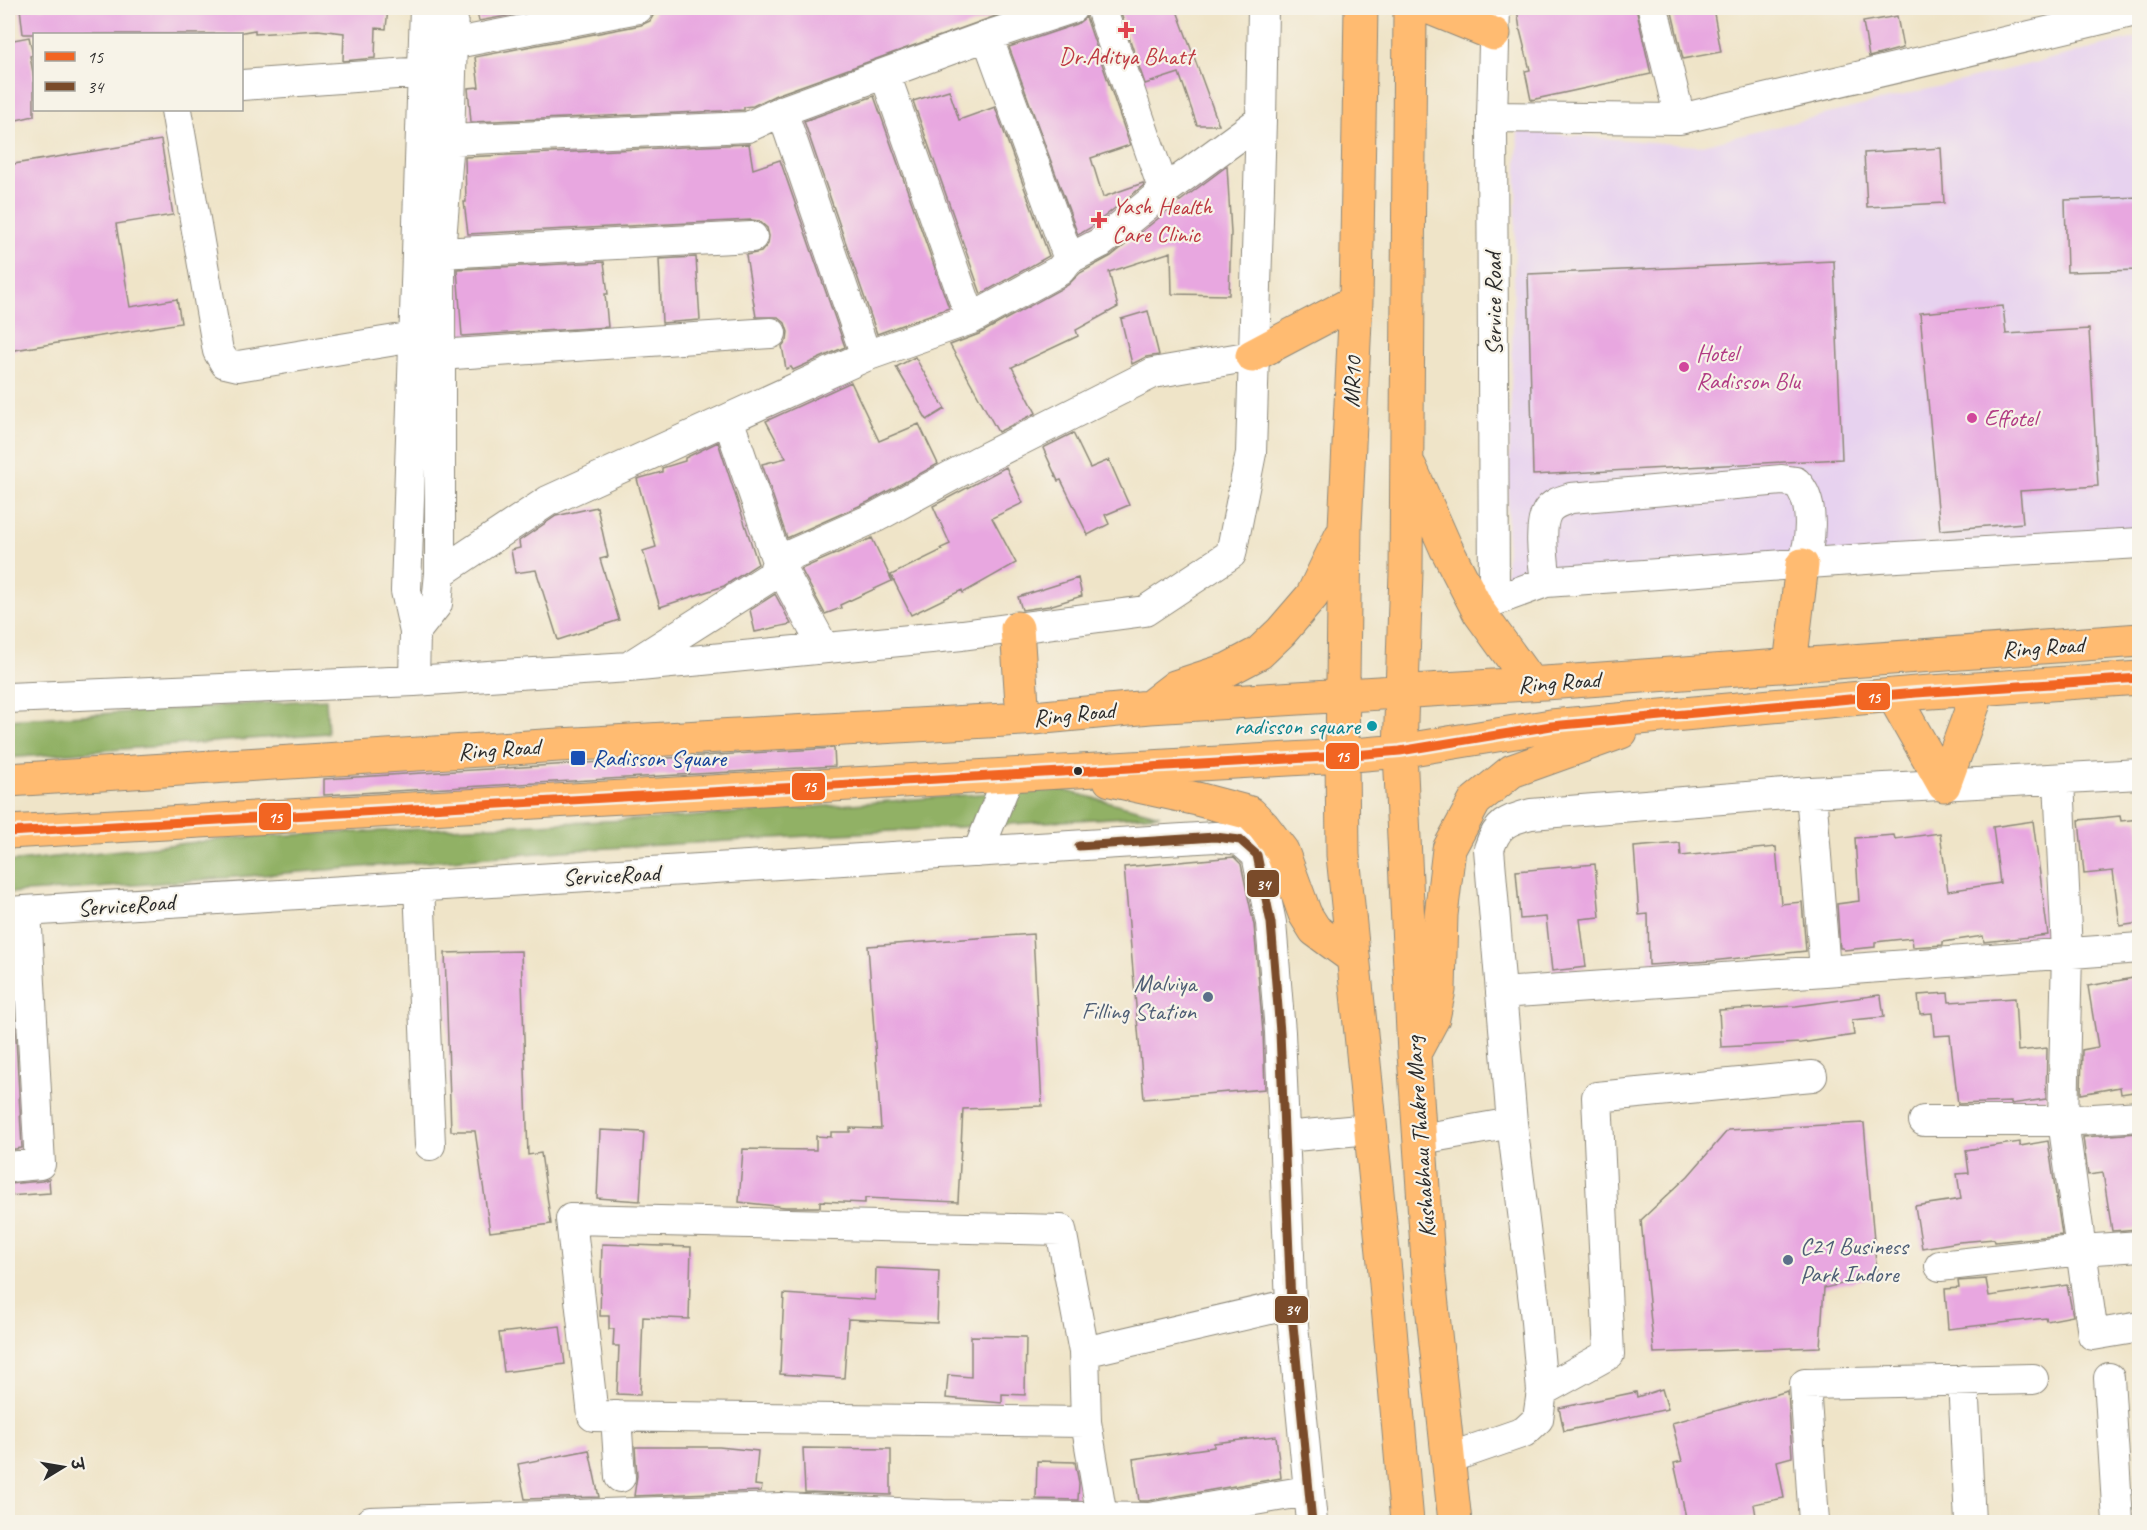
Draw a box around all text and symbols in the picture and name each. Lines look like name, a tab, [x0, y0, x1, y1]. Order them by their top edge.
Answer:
marker: Dr.Aditya Bhatt	[1117, 21, 1135, 39]
legend	[33, 33, 243, 111]
place label: Dr.Aditya Bhatt	[1059, 41, 1196, 71]
text: 15	[87, 46, 104, 68]
text: 34	[87, 76, 105, 98]
place label: Yash Health Care Clinic	[1112, 191, 1213, 249]
marker: Yash Health Care Clinic	[1090, 211, 1108, 229]
street label: Service Road	[1478, 249, 1508, 355]
place label: Hotel Radisson Blu	[1696, 338, 1802, 396]
street label: MR10	[1336, 354, 1368, 408]
marker: Hotel Radisson Blu	[1677, 360, 1691, 374]
place label: Effotel	[1984, 403, 2041, 433]
marker: Effotel	[1965, 411, 1979, 425]
street label: Ring Road	[2001, 629, 2089, 665]
street label: Ring Road	[1517, 664, 1605, 700]
line badge: 15	[1856, 682, 1891, 711]
text: 15	[1866, 688, 1882, 708]
street label: Ring Road	[1032, 694, 1120, 733]
place label: radisson square	[1234, 711, 1362, 741]
marker: radisson square	[1365, 719, 1379, 733]
street label: Ring Road	[457, 731, 545, 767]
line badge: 15	[1325, 742, 1360, 770]
place label: Radisson Square	[592, 743, 728, 773]
text: 15	[1335, 747, 1351, 767]
marker: Radisson Square	[569, 749, 587, 767]
unlabelled marker	[1072, 765, 1084, 777]
line badge: 15	[791, 772, 826, 801]
text: 15	[802, 777, 818, 797]
line badge: 15	[258, 802, 292, 831]
text: 15	[268, 808, 284, 828]
street label: ServiceRoad	[562, 857, 664, 893]
line badge: 34	[1246, 869, 1280, 898]
text: 34	[1256, 875, 1272, 895]
street label: ServiceRoad	[77, 886, 179, 923]
place label: Malviya Filling Station	[1081, 968, 1198, 1026]
marker: Malviya Filling Station	[1201, 990, 1215, 1004]
street label: Kushabhau Thakre Marg	[1398, 1034, 1442, 1239]
place label: C21 Business Park Indore	[1800, 1231, 1911, 1289]
marker: C21 Business Park Indore	[1781, 1253, 1795, 1267]
line badge: 34	[1274, 1295, 1309, 1324]
text: 34	[1285, 1300, 1301, 1320]
north arrow	[33, 1437, 93, 1497]
text: उ	[66, 1455, 88, 1473]

